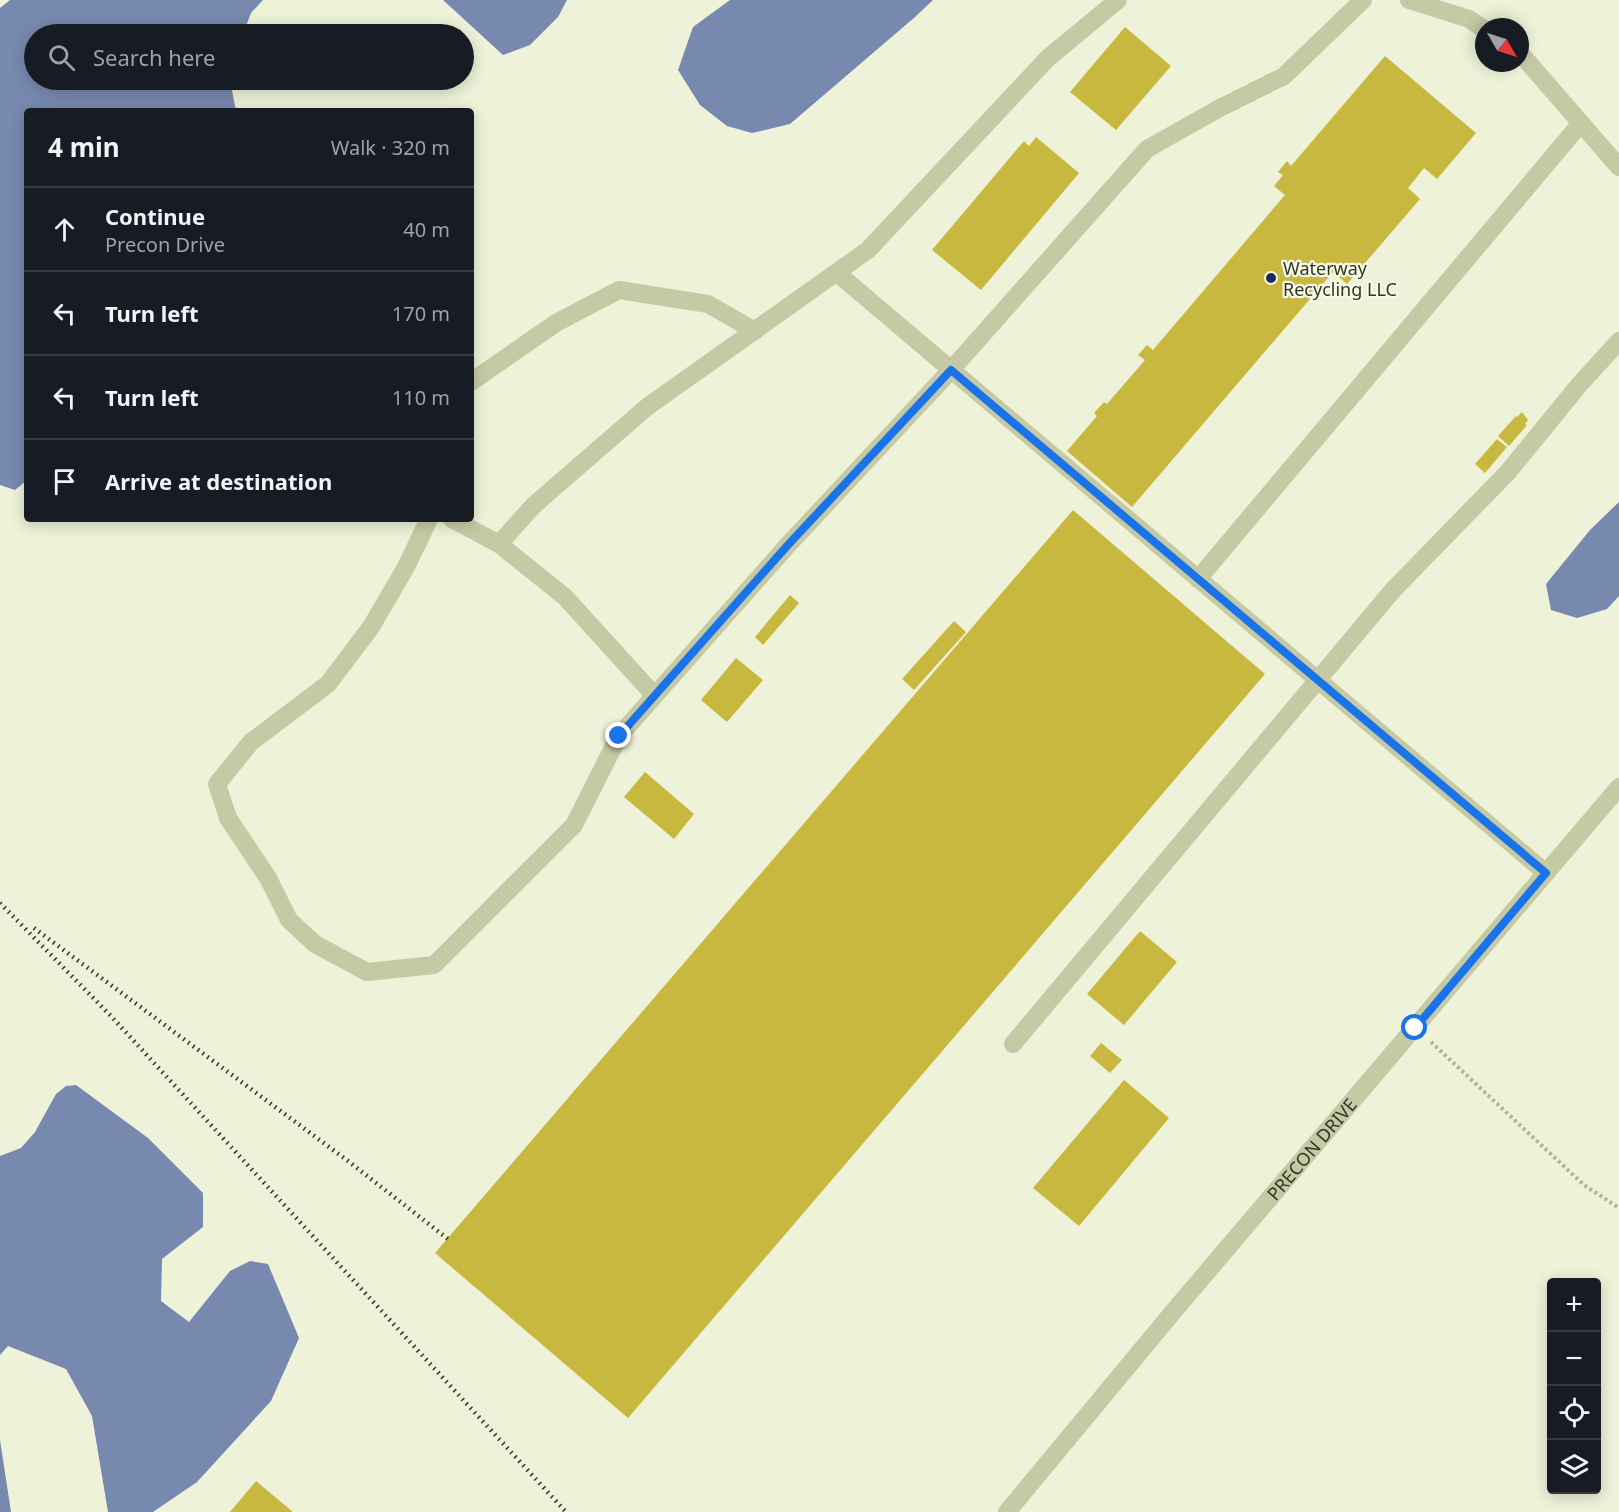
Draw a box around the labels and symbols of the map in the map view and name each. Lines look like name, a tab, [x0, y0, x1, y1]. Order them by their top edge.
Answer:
north arrow	[1475, 18, 1529, 72]
place label: Waterway Recycling LLC	[1283, 256, 1397, 301]
marker: Waterway Recycling LLC	[1264, 271, 1278, 285]
route end	[605, 722, 631, 748]
route start	[1401, 1014, 1427, 1040]
street label: PRECON DRIVE	[1261, 1093, 1362, 1205]

